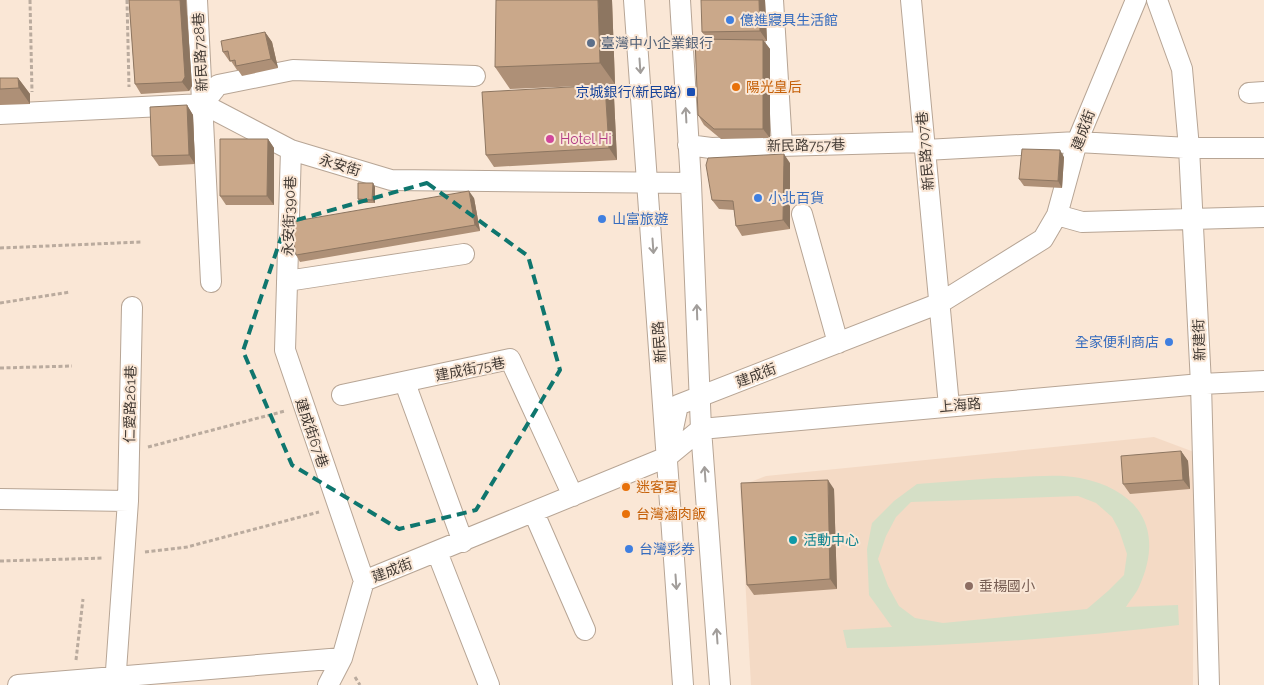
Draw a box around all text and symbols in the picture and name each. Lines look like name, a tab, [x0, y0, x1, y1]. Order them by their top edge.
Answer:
street label: 新民路728巷	[190, 12, 210, 92]
place label: 億進寢具生活館	[740, 12, 838, 28]
marker: 億進寢具生活館	[724, 14, 736, 26]
place label: 臺灣中小企業銀行	[601, 35, 713, 51]
marker: 臺灣中小企業銀行	[585, 37, 597, 49]
one-way arrow	[635, 58, 644, 74]
place label: 陽光皇后	[746, 79, 802, 95]
marker: 陽光皇后	[730, 81, 742, 93]
place label: 京城銀行(新民路)	[575, 84, 681, 100]
marker: 京城銀行(新民路)	[685, 86, 697, 98]
one-way arrow	[682, 107, 691, 123]
street label: 建成街	[1068, 108, 1098, 152]
street label: 新民路707巷	[914, 111, 936, 191]
place label: Hotel Hi	[560, 131, 612, 147]
marker: Hotel Hi	[544, 133, 556, 145]
street label: 新民路757巷	[767, 136, 845, 154]
street label: 永安街	[318, 151, 362, 179]
street label: 永安街390巷	[280, 176, 298, 256]
place label: 小北百貨	[768, 190, 824, 206]
marker: 小北百貨	[752, 192, 764, 204]
place label: 山富旅遊	[612, 211, 669, 227]
marker: 山富旅遊	[596, 213, 608, 225]
one-way arrow	[648, 237, 657, 253]
one-way arrow	[692, 304, 701, 320]
street label: 新建街	[1190, 319, 1208, 361]
street label: 新民路	[650, 320, 668, 364]
place label: 全家便利商店	[1075, 334, 1159, 350]
marker: 全家便利商店	[1163, 336, 1175, 348]
street label: 建成街75巷	[434, 354, 506, 384]
street label: 建成街	[734, 360, 778, 390]
street label: 仁愛路261巷	[121, 365, 139, 443]
street label: 上海路	[938, 395, 982, 415]
street label: 建成街67巷	[293, 396, 331, 470]
one-way arrow	[700, 467, 709, 483]
place label: 迷客夏	[636, 479, 678, 495]
marker: 迷客夏	[620, 481, 632, 493]
place label: 台灣滷肉飯	[636, 506, 706, 522]
marker: 台灣滷肉飯	[620, 508, 632, 520]
place label: 活動中心	[803, 532, 859, 548]
marker: 活動中心	[787, 534, 799, 546]
place label: 台灣彩券	[639, 541, 695, 557]
marker: 台灣彩券	[623, 543, 635, 555]
street label: 建成街	[370, 555, 414, 585]
one-way arrow	[671, 574, 680, 590]
place label: 垂楊國小	[979, 578, 1035, 594]
marker: 垂楊國小	[963, 580, 975, 592]
one-way arrow	[712, 629, 721, 645]

